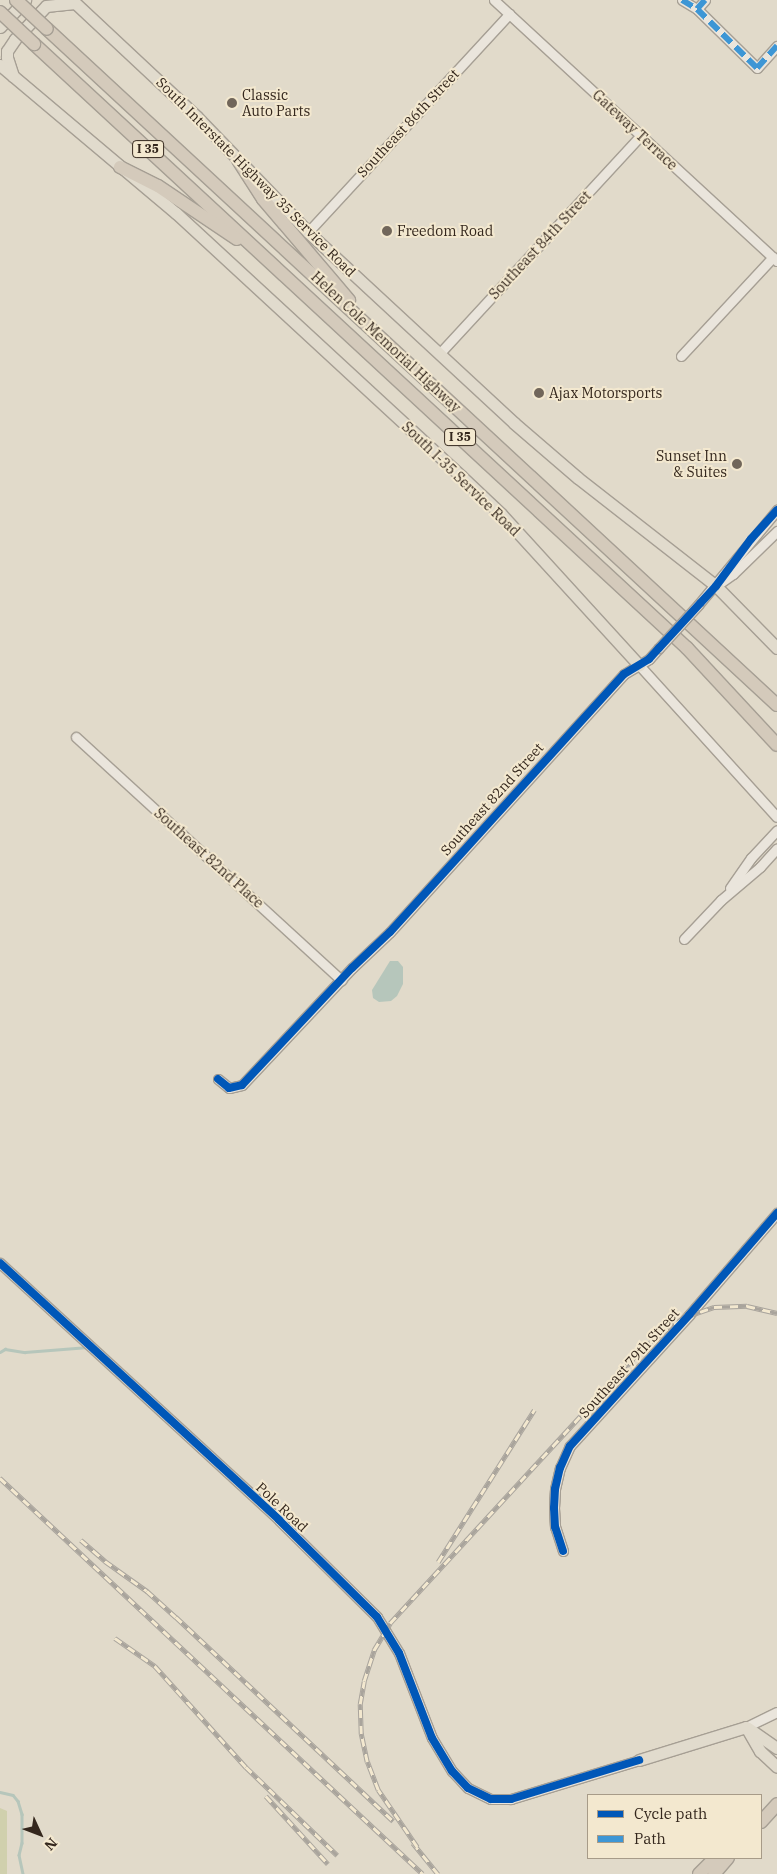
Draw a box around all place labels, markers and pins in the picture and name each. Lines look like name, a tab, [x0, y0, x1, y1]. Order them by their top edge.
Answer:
place label: Classic Auto Parts	[242, 87, 310, 120]
marker: Classic Auto Parts	[226, 97, 238, 109]
place label: Freedom Road	[397, 223, 493, 239]
marker: Freedom Road	[381, 225, 393, 237]
place label: Ajax Motorsports	[549, 385, 662, 401]
marker: Ajax Motorsports	[533, 387, 545, 399]
place label: Sunset Inn & Suites	[656, 448, 727, 481]
marker: Sunset Inn & Suites	[731, 458, 743, 470]

